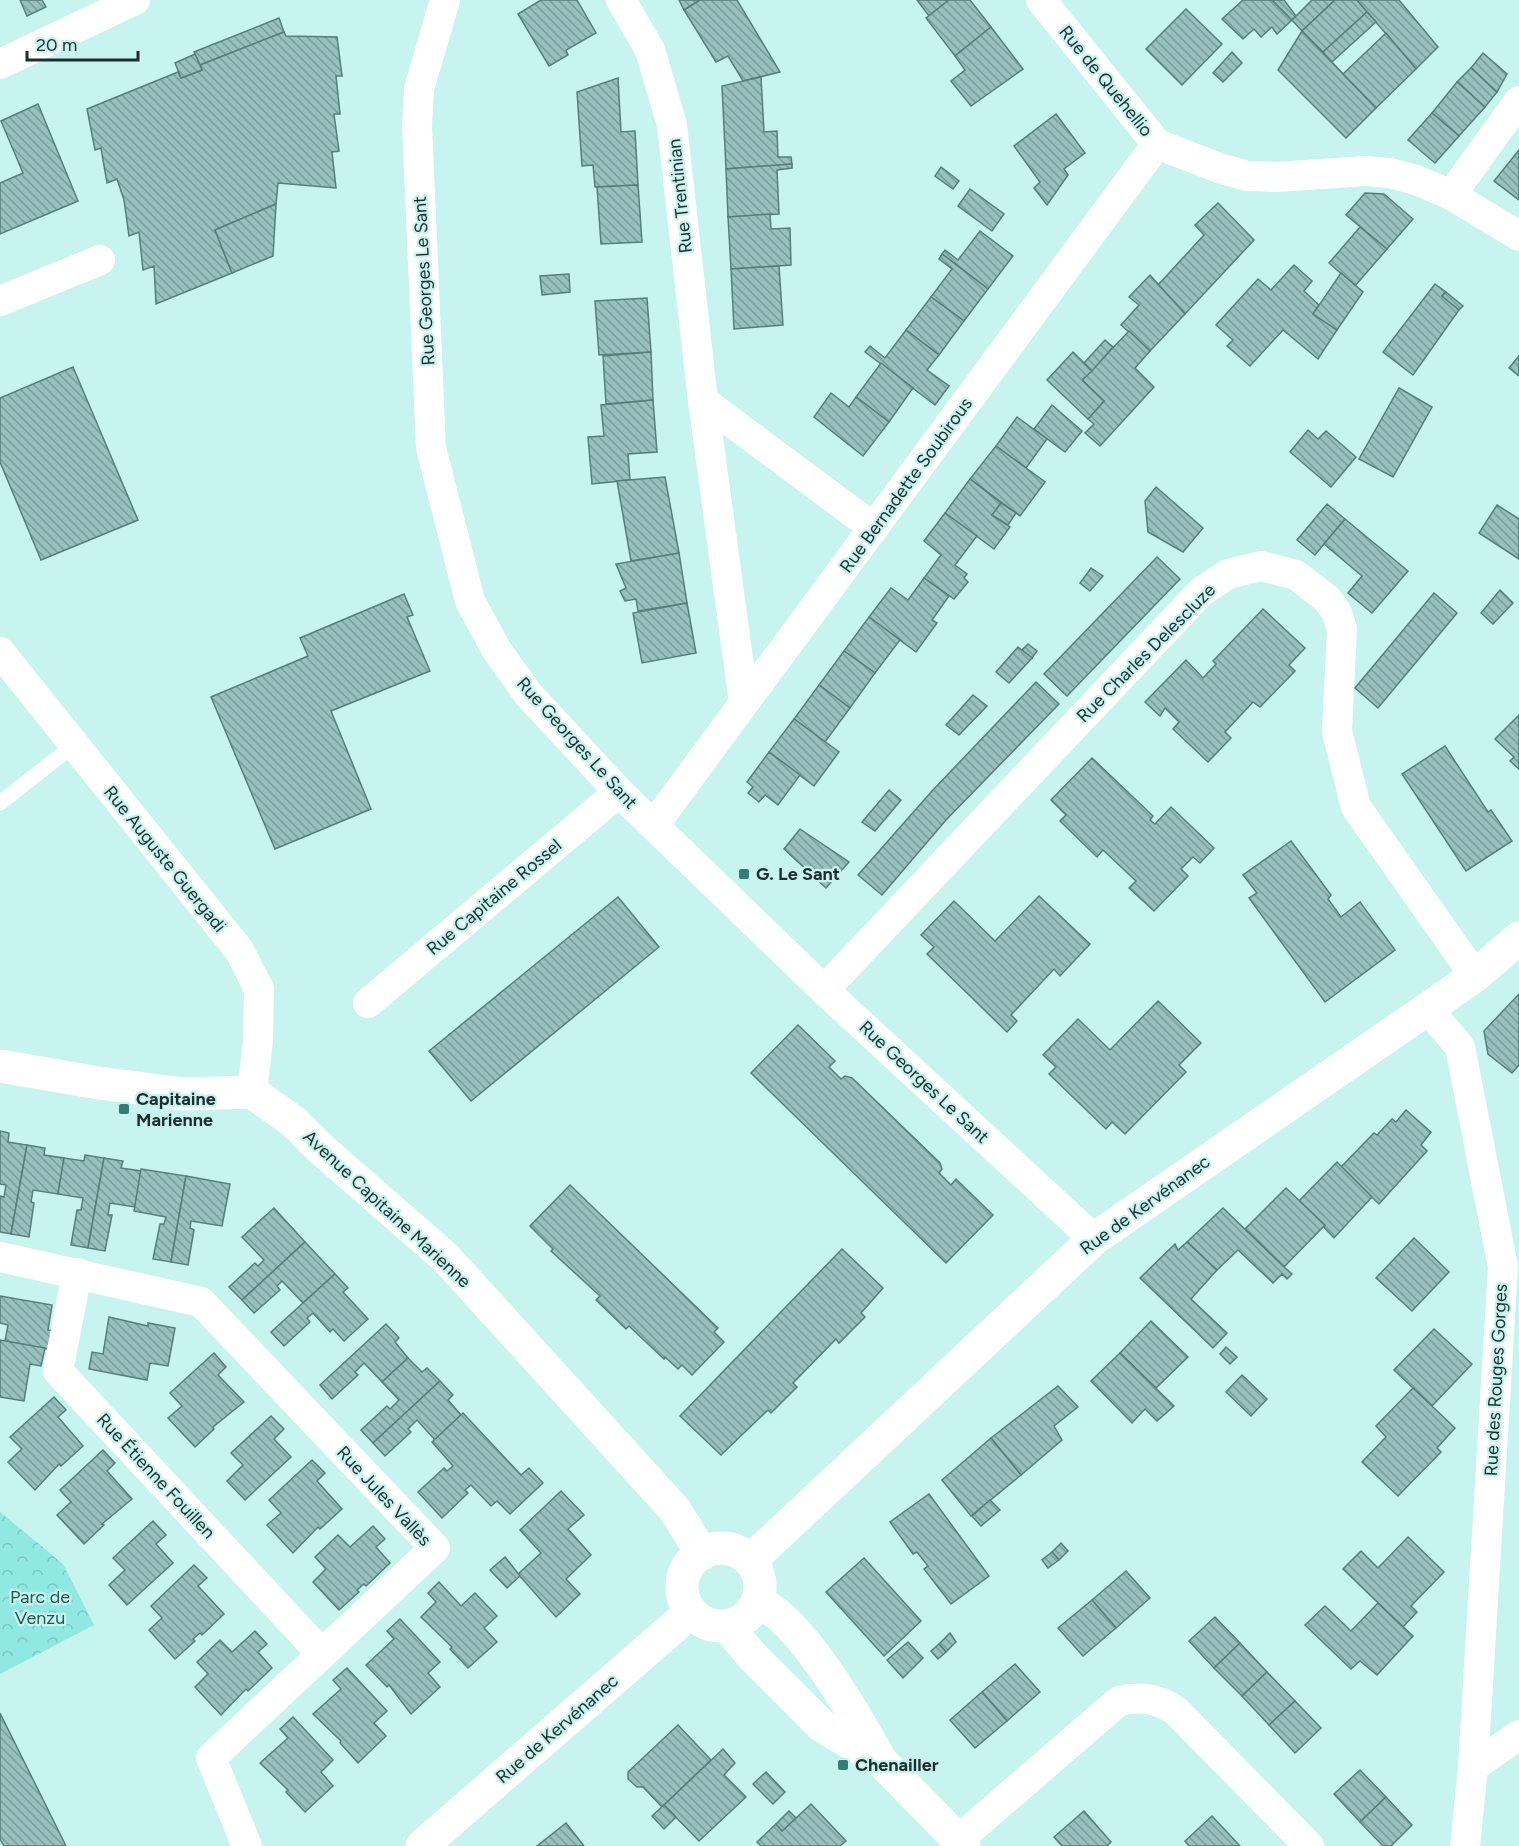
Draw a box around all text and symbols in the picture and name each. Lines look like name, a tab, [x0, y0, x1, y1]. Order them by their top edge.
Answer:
street label: Rue de Quehellio	[1054, 21, 1158, 141]
scale bar	[27, 24, 138, 62]
text: 20 m	[36, 34, 77, 56]
street label: Rue Trentinian	[663, 138, 697, 254]
street label: Rue Georges Le Sant	[409, 196, 439, 366]
street label: Rue Bernadette Soubirous	[835, 393, 977, 577]
street label: Rue Charles Delescluze	[1072, 579, 1220, 727]
street label: Rue Georges Le Sant	[512, 673, 642, 814]
street label: Rue Auguste Guergadi	[99, 781, 231, 937]
street label: Rue Capitaine Rossel	[422, 834, 566, 960]
place label: G. Le Sant	[756, 863, 840, 885]
marker: G. Le Sant	[737, 867, 751, 881]
street label: Rue Georges Le Sant	[854, 1016, 994, 1148]
place label: Capitaine Marienne	[136, 1088, 216, 1131]
marker: Capitaine Marienne	[117, 1102, 131, 1116]
street label: Avenue Capitaine Marienne	[299, 1126, 475, 1293]
street label: Rue de Kervénanec	[1076, 1150, 1214, 1259]
street label: Rue des Rouges Gorges	[1480, 1283, 1512, 1477]
street label: Rue Étienne Fouillen	[92, 1409, 220, 1543]
street label: Rue Jules Vallès	[332, 1441, 436, 1551]
park label: Parc de Venzu	[10, 1586, 70, 1629]
street label: Rue de Kervénanec	[491, 1670, 623, 1788]
place label: Chenailler	[855, 1754, 939, 1776]
marker: Chenailler	[836, 1758, 850, 1772]

